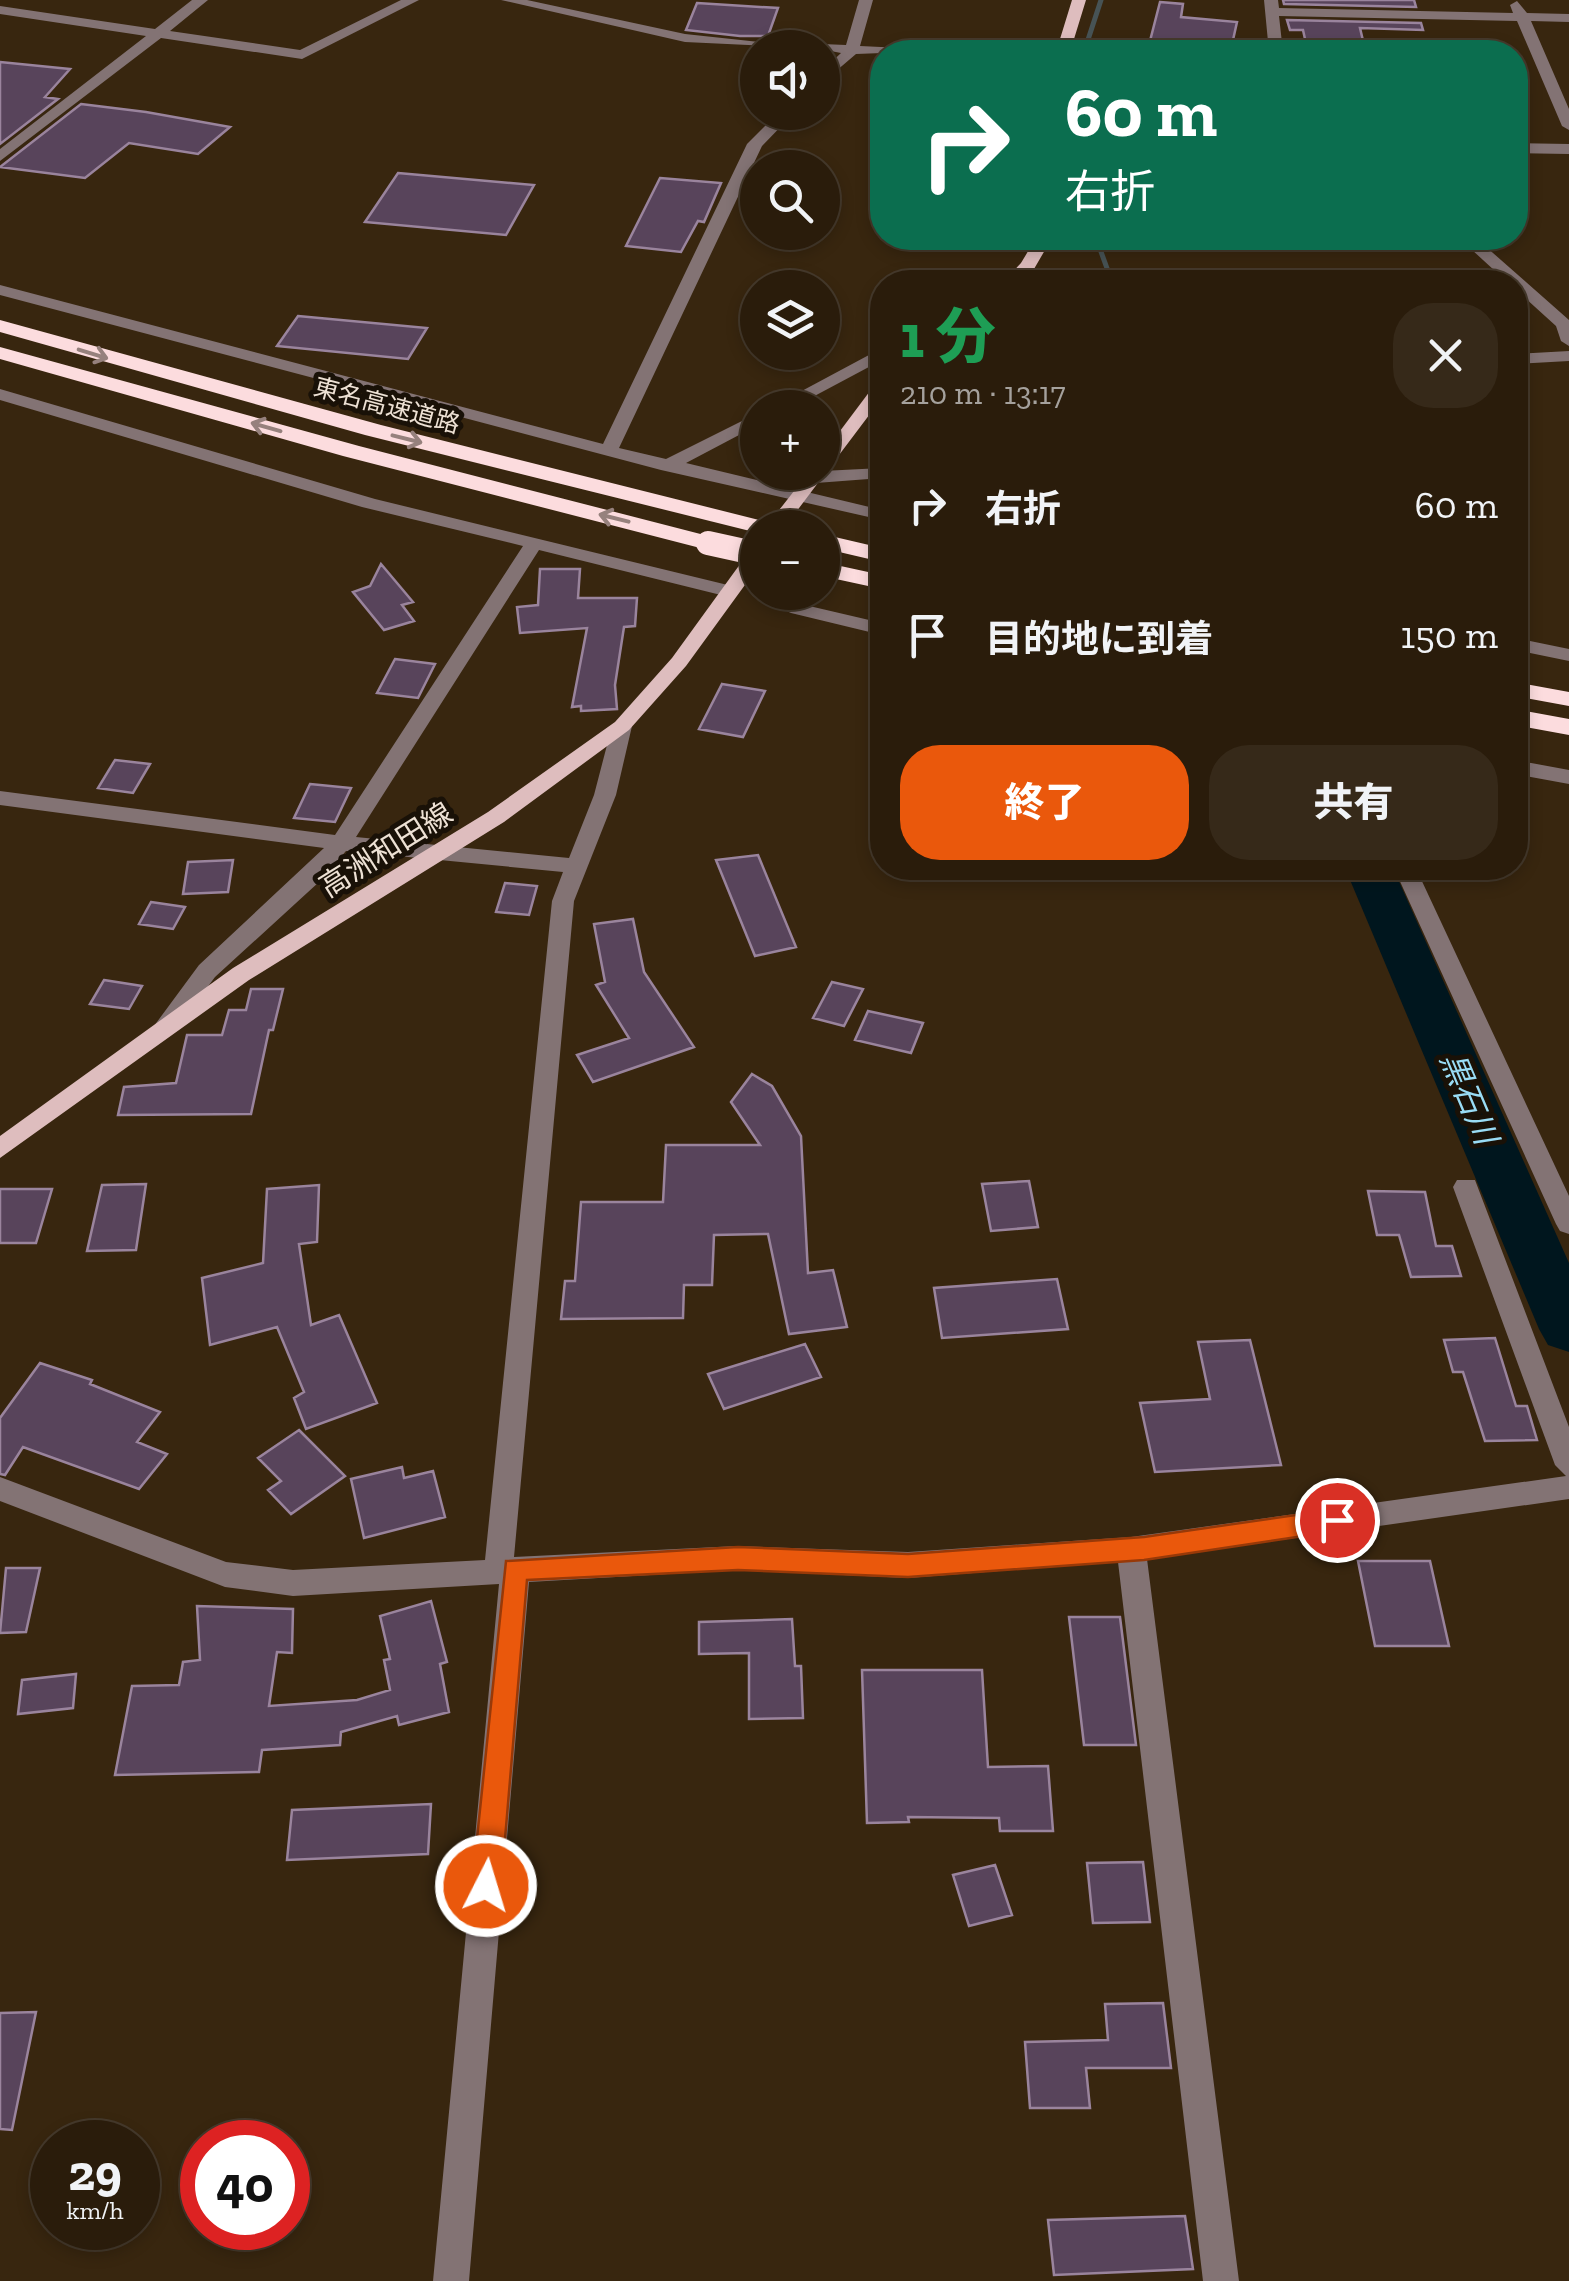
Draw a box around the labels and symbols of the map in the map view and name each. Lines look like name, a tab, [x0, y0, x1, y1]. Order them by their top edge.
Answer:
one-way arrow	[77, 347, 109, 365]
street label: 東名高速道路	[311, 371, 463, 439]
one-way arrow	[250, 417, 282, 436]
one-way arrow	[390, 431, 422, 449]
one-way arrow	[599, 508, 630, 527]
street label: 高洲和田線	[313, 795, 459, 905]
water label: 黒石川	[1433, 1046, 1506, 1152]
pin	[1295, 1478, 1380, 1563]
position arrow	[434, 1834, 538, 1938]
speed limit sign: 40	[180, 2120, 310, 2250]

